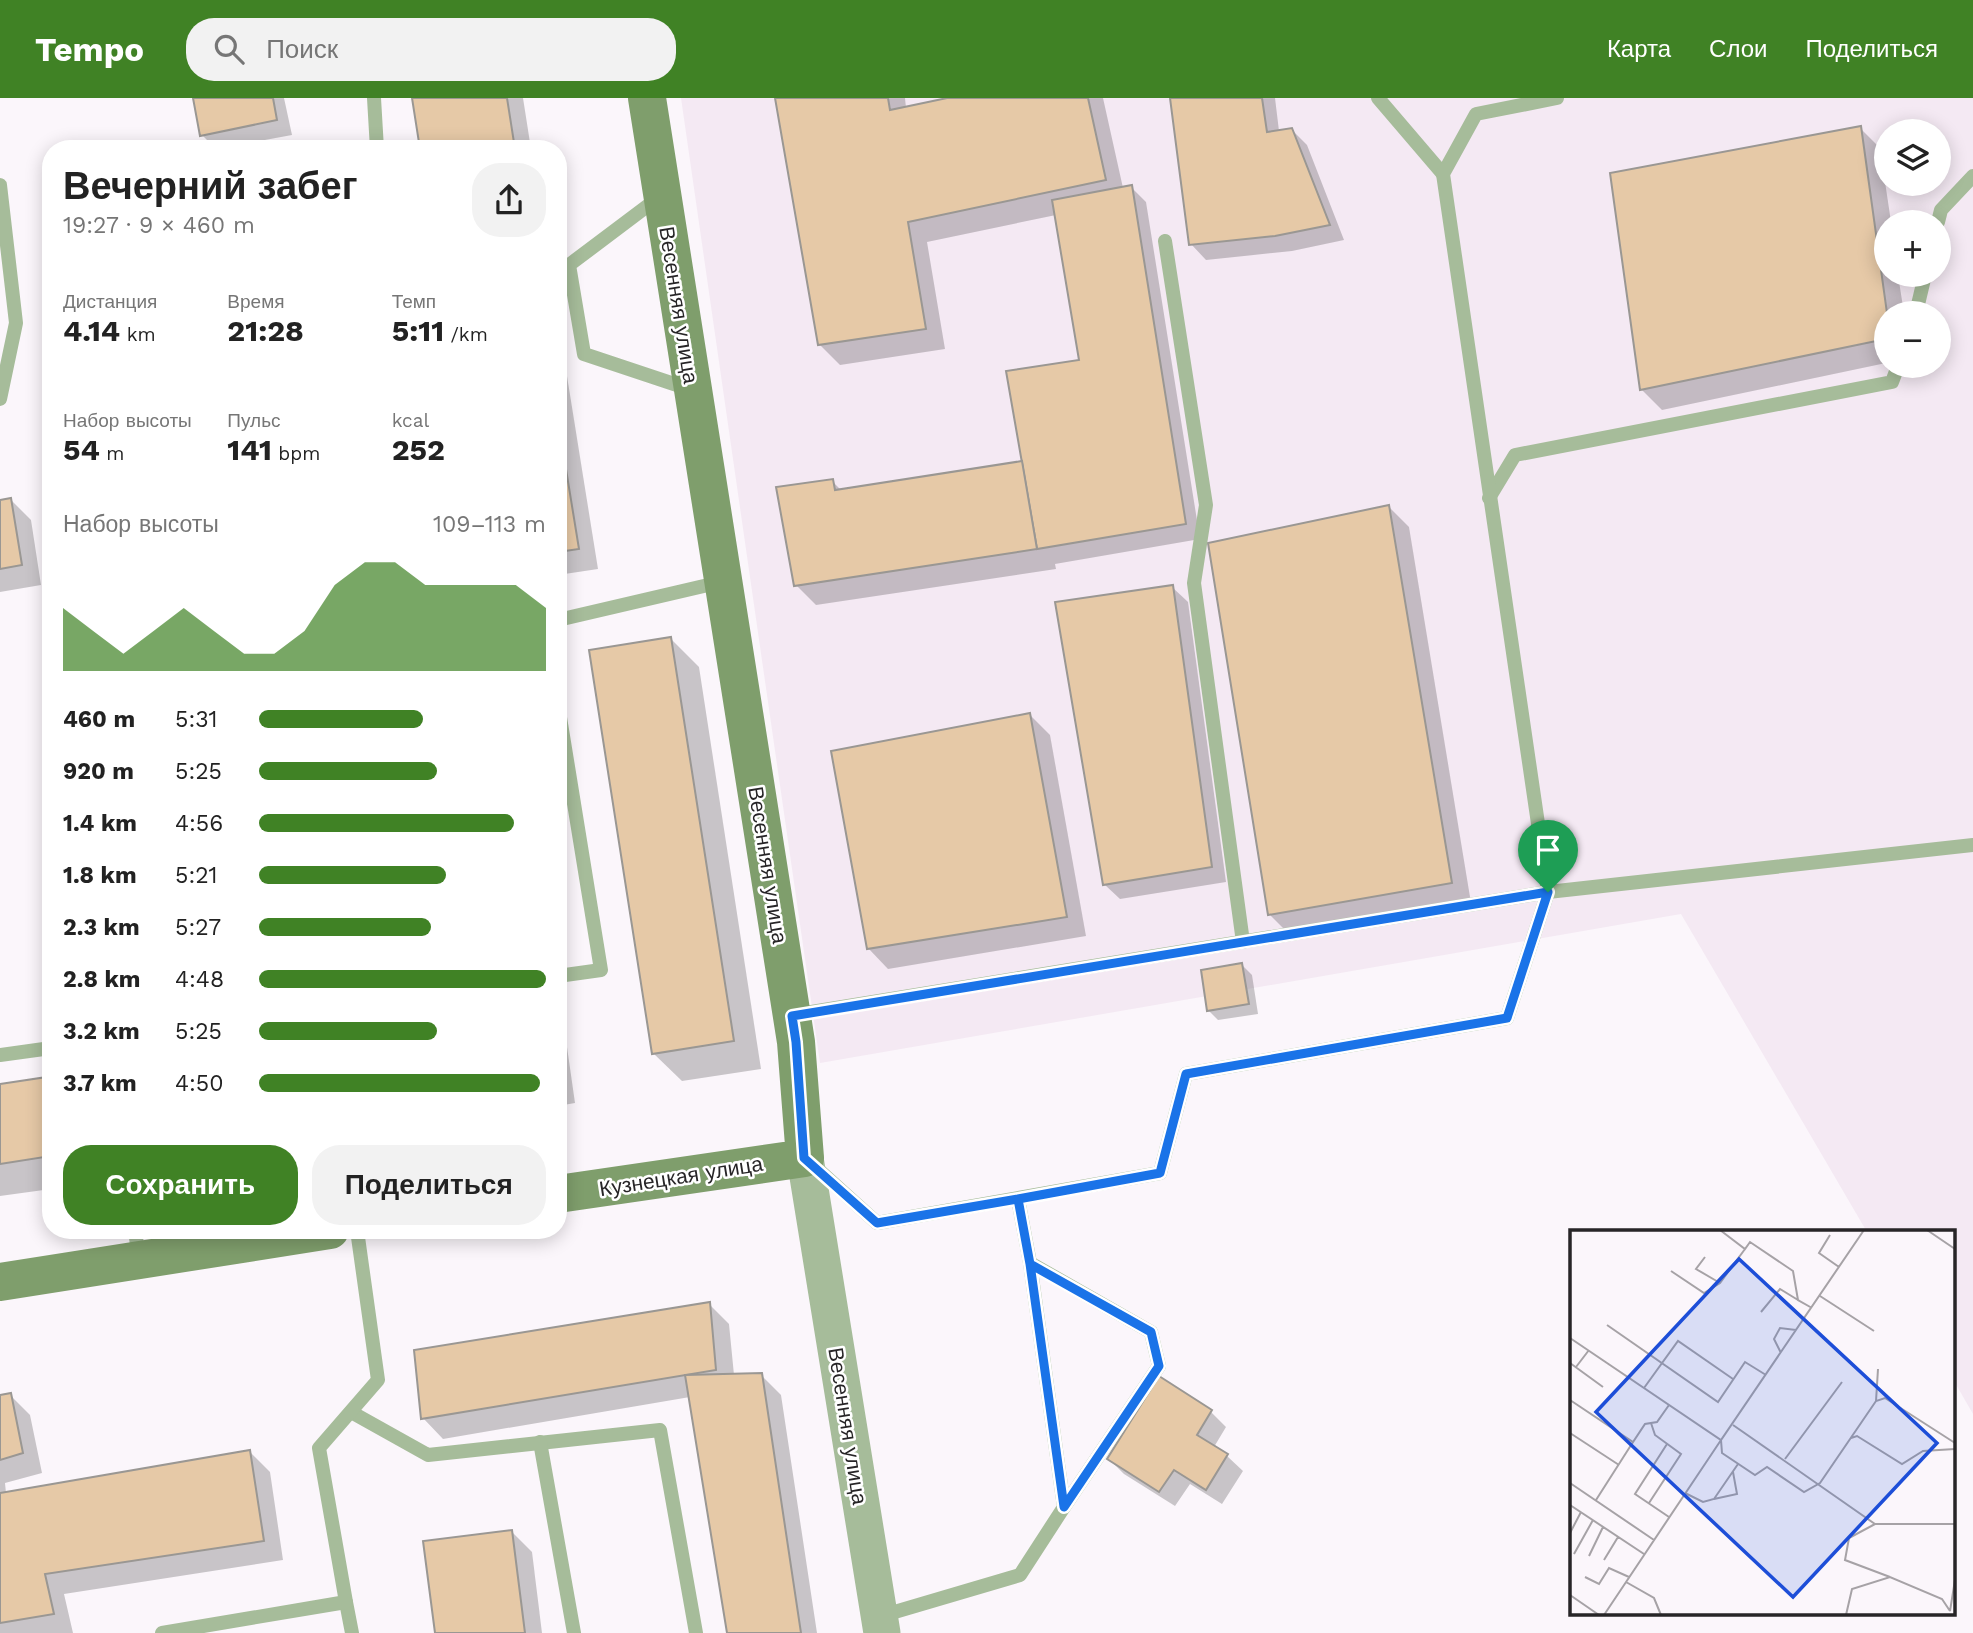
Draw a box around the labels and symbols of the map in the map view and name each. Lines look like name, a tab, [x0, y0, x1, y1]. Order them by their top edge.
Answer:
street label: Весенняя улица	[654, 225, 704, 386]
street label: Весенняя улица	[743, 785, 793, 946]
pin	[1518, 820, 1578, 892]
street label: Кузнецкая улица	[597, 1151, 765, 1201]
inset map	[1570, 1230, 1955, 1616]
street label: Весенняя улица	[823, 1346, 873, 1507]

